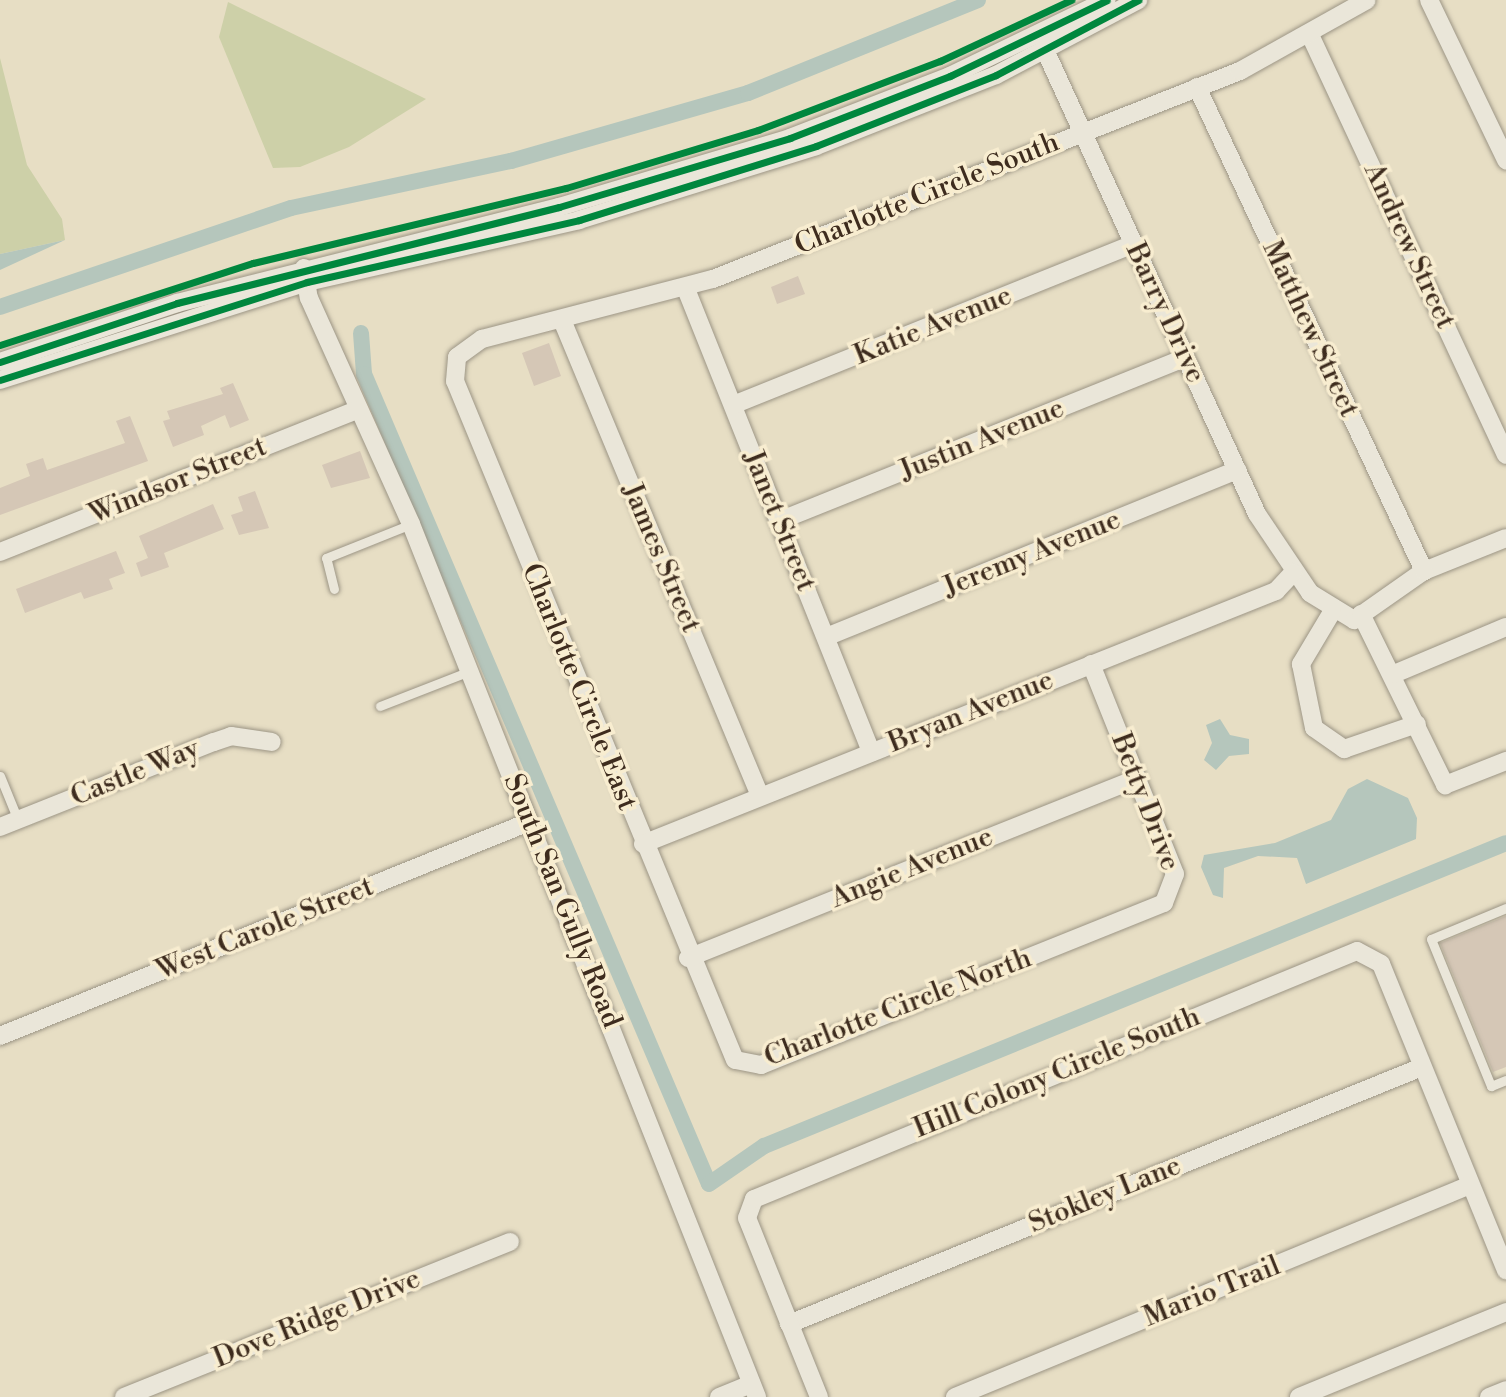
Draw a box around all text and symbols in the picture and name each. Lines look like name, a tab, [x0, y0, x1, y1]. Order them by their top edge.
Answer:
street label: Charlotte Circle South	[790, 126, 1064, 262]
street label: Andrew Street	[1356, 158, 1462, 334]
street label: Matthew Street	[1254, 235, 1366, 423]
street label: Barry Drive	[1118, 238, 1212, 388]
street label: Katie Avenue	[849, 279, 1017, 373]
street label: Justin Avenue	[895, 392, 1069, 488]
street label: Windsor Street	[84, 430, 272, 532]
street label: Janet Street	[736, 446, 822, 596]
street label: James Street	[615, 478, 707, 638]
street label: Jeremy Avenue	[939, 503, 1125, 605]
street label: Charlotte Circle East	[514, 559, 644, 815]
street label: Bryan Avenue	[883, 664, 1059, 760]
street label: Betty Drive	[1103, 729, 1187, 875]
street label: Castle Way	[66, 732, 204, 814]
street label: South San Gully Road	[496, 769, 628, 1033]
street label: Angie Avenue	[826, 820, 998, 916]
street label: West Carole Street	[152, 870, 378, 988]
street label: Charlotte Circle North	[760, 942, 1036, 1074]
street label: Hill Colony Circle South	[909, 1000, 1205, 1146]
street label: Stokley Lane	[1024, 1149, 1186, 1241]
street label: Mario Trail	[1139, 1249, 1285, 1335]
street label: Dove Ridge Drive	[209, 1262, 425, 1376]

